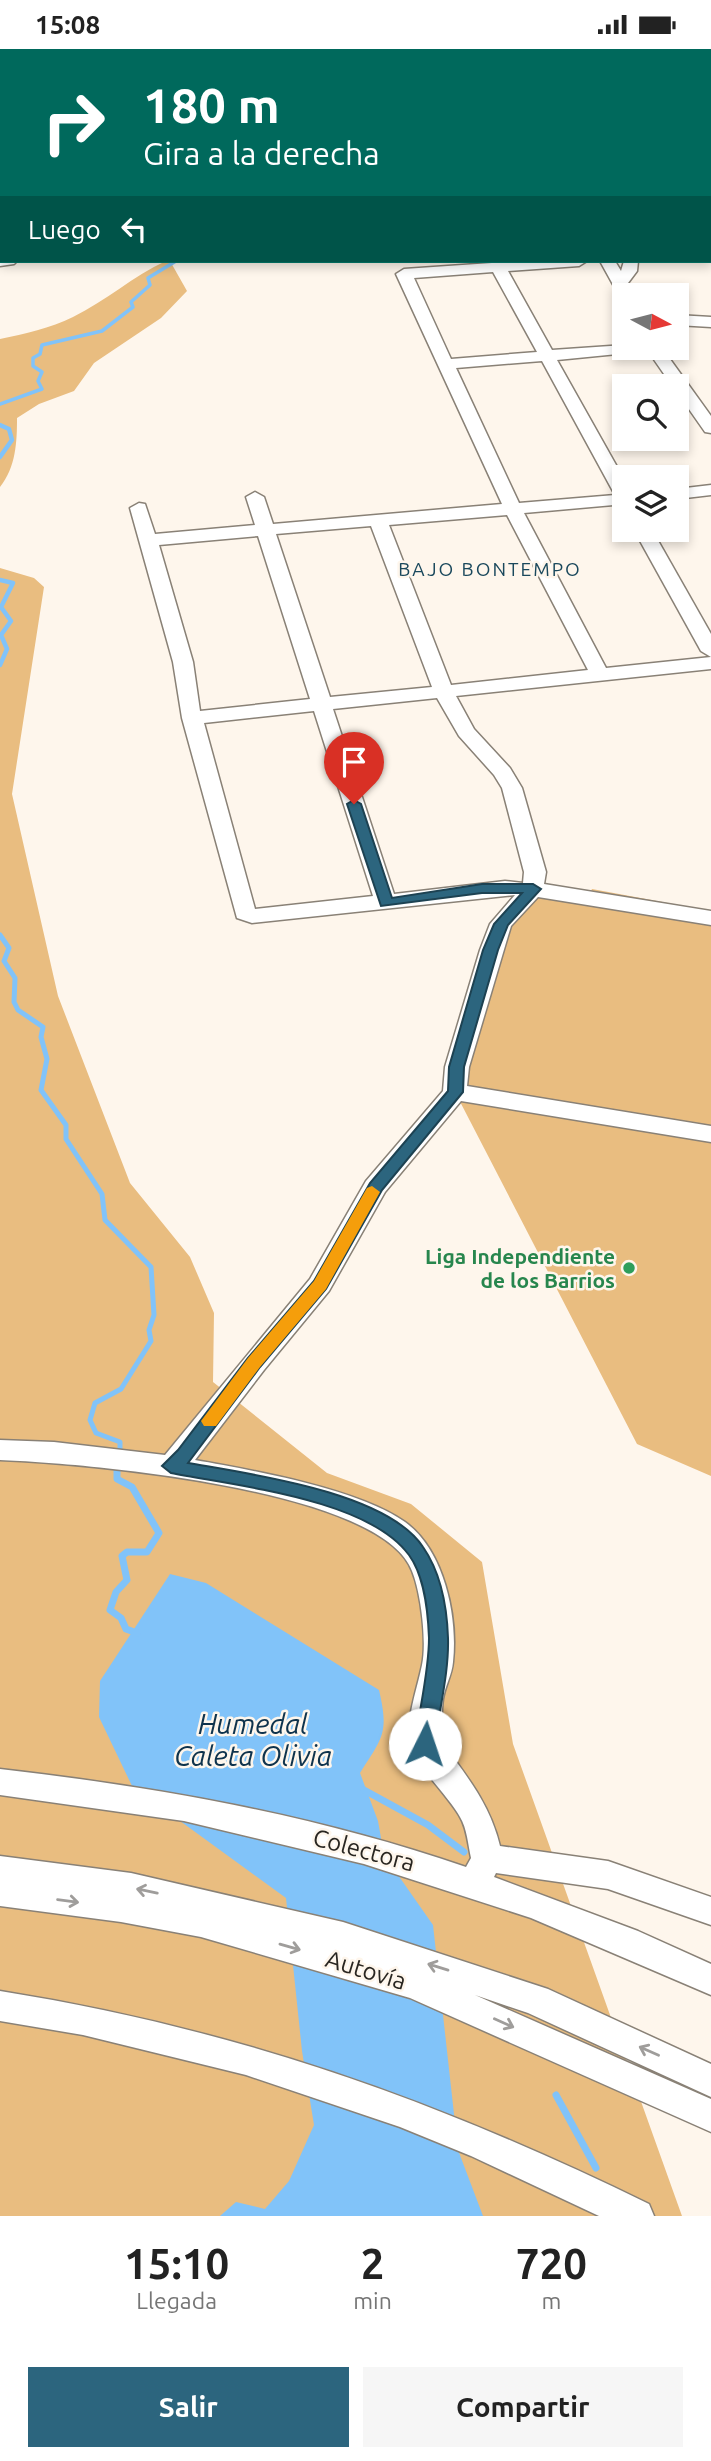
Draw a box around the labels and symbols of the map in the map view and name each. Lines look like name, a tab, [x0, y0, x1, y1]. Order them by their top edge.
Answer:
north arrow	[612, 283, 690, 361]
district label: BAJO BONTEMPO	[398, 558, 582, 580]
pin	[324, 732, 384, 804]
place label: Liga Independiente de los Barrios	[425, 1244, 615, 1292]
marker: Liga Independiente de los Barrios	[621, 1260, 637, 1276]
position arrow	[388, 1707, 462, 1781]
water label: Humedal Caleta Olivia	[174, 1708, 332, 1771]
street label: Colectora	[310, 1823, 418, 1877]
one-way arrow	[136, 1883, 159, 1897]
one-way arrow	[56, 1895, 79, 1908]
one-way arrow	[279, 1942, 301, 1955]
street label: Autovía	[323, 1945, 409, 1995]
one-way arrow	[428, 1960, 450, 1973]
one-way arrow	[493, 2017, 514, 2030]
one-way arrow	[639, 2044, 661, 2057]

